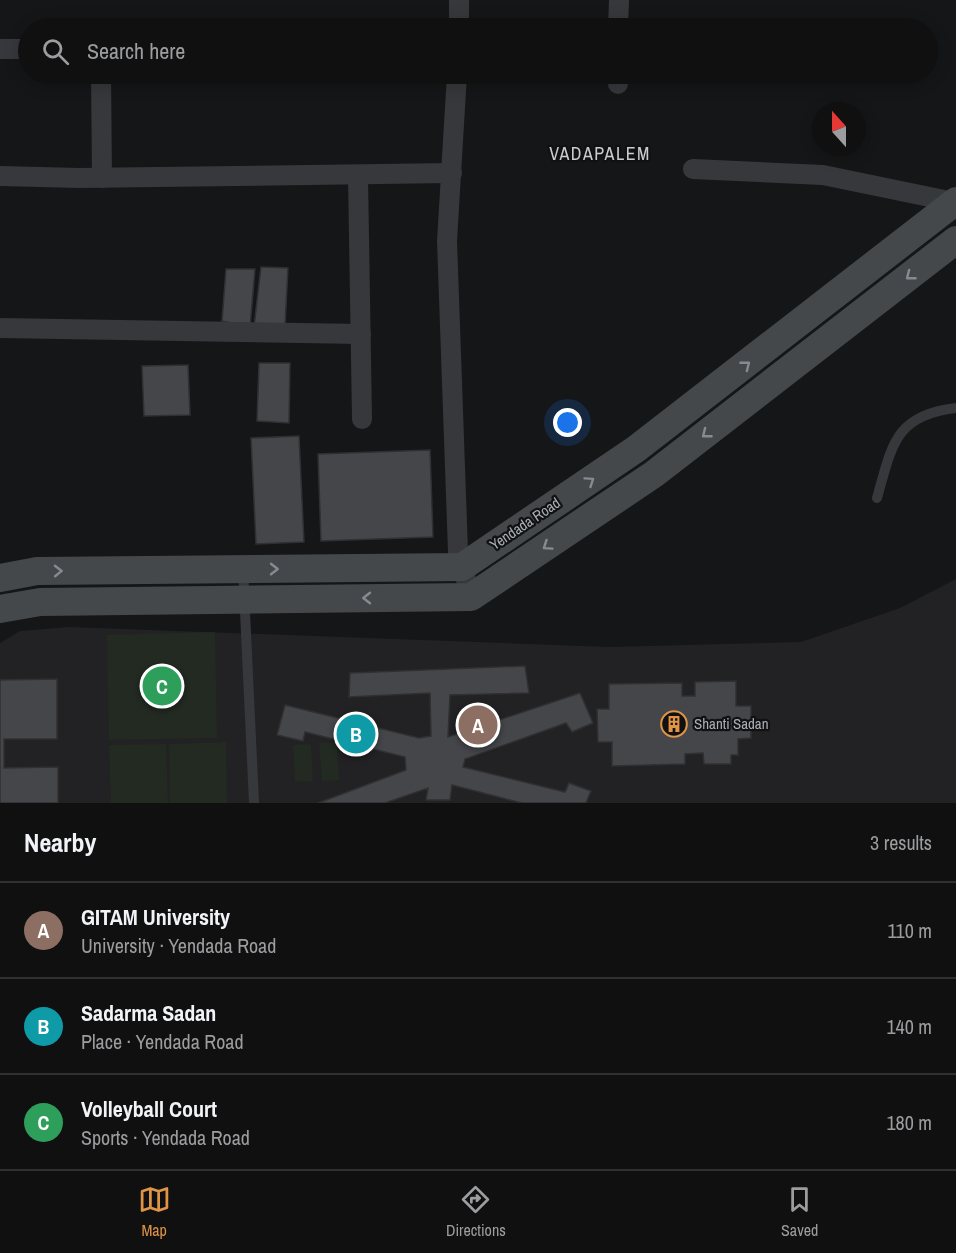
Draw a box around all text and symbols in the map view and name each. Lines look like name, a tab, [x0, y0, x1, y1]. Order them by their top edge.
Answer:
search box	[18, 18, 938, 84]
icon: search	[39, 35, 72, 68]
text: Search here	[87, 36, 185, 66]
north arrow	[812, 102, 866, 156]
district label: VADAPALEM	[549, 141, 651, 166]
one-way arrow	[906, 269, 917, 280]
one-way arrow	[739, 361, 750, 372]
your location	[553, 408, 582, 437]
one-way arrow	[702, 426, 713, 437]
one-way arrow	[583, 477, 594, 488]
street label: Yendada Road	[485, 492, 564, 555]
one-way arrow	[542, 539, 553, 550]
one-way arrow	[269, 562, 278, 575]
one-way arrow	[53, 565, 62, 577]
one-way arrow	[363, 592, 372, 604]
pin: C	[142, 664, 182, 708]
pin: A	[458, 702, 498, 748]
building icon: Shanti Sadan	[659, 709, 689, 739]
pin: B	[336, 712, 376, 756]
place label: Shanti Sadan	[694, 713, 769, 734]
text: Nearby	[24, 825, 96, 860]
text: 3 results	[870, 829, 932, 856]
text: GITAM University	[81, 902, 230, 932]
text: A	[38, 917, 49, 944]
text: 110 m	[888, 917, 932, 944]
text: University · Yendada Road	[81, 932, 276, 959]
text: Sadarma Sadan	[81, 998, 216, 1028]
text: B	[38, 1013, 49, 1040]
text: 140 m	[886, 1013, 932, 1040]
text: Place · Yendada Road	[81, 1028, 244, 1055]
text: Volleyball Court	[81, 1094, 217, 1124]
text: C	[38, 1109, 49, 1136]
text: 180 m	[886, 1109, 932, 1136]
text: Sports · Yendada Road	[81, 1124, 250, 1151]
tab: Map	[138, 1183, 171, 1241]
tab: Directions	[446, 1183, 506, 1241]
tab: Saved	[781, 1183, 818, 1241]

